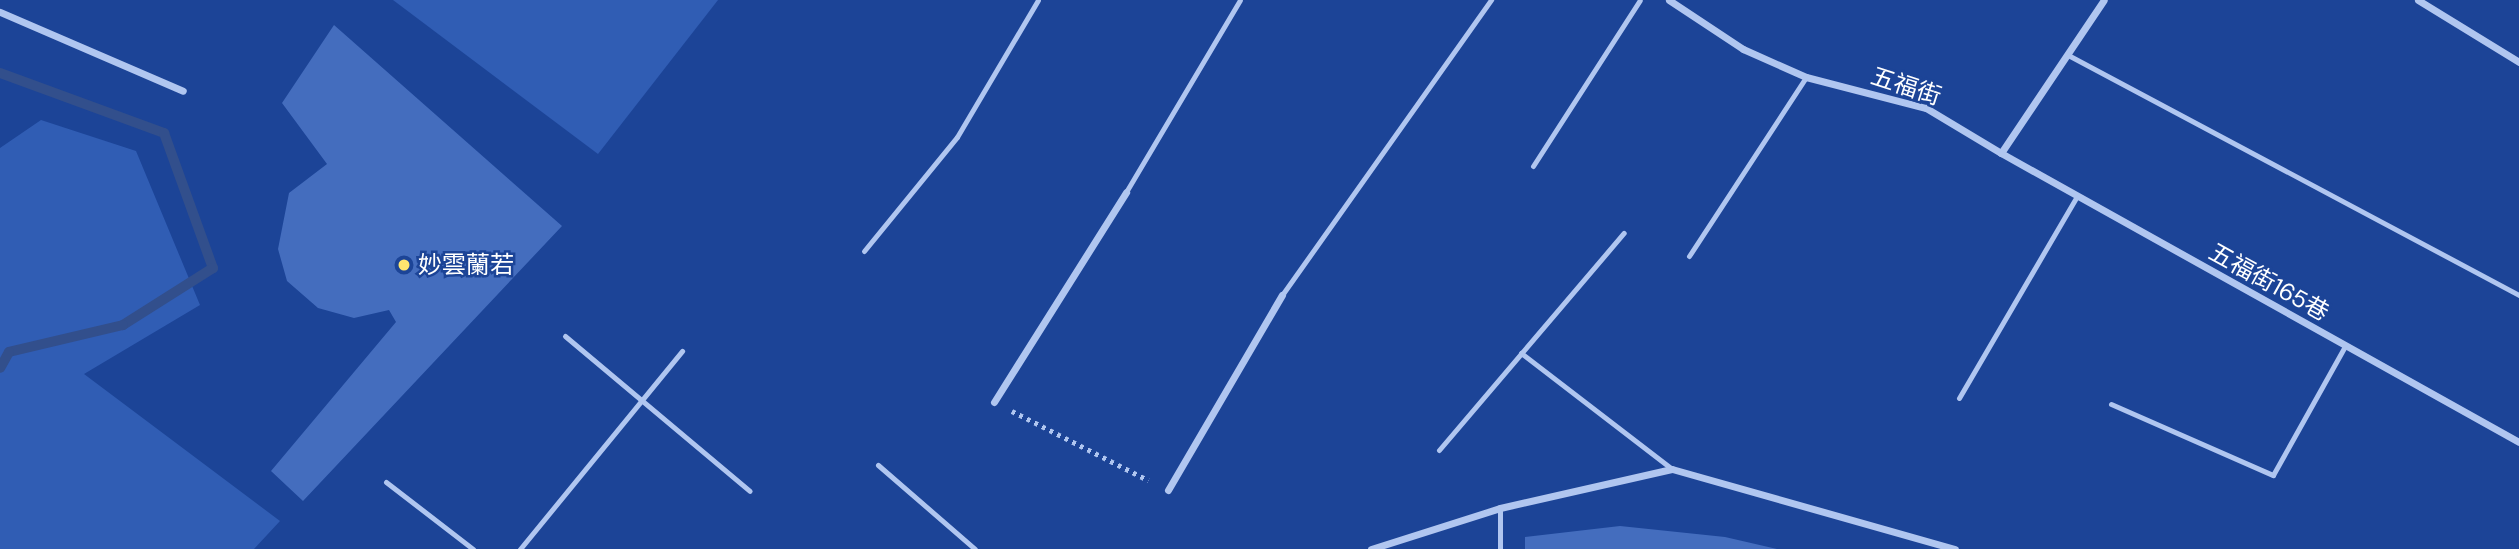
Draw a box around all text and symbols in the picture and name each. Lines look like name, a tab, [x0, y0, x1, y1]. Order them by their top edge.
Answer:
street label: 五福街	[1867, 61, 1945, 111]
street label: 五福街165巷	[2204, 237, 2334, 327]
place label: 妙雲蘭若	[418, 251, 514, 279]
marker: 妙雲蘭若	[396, 257, 412, 273]

